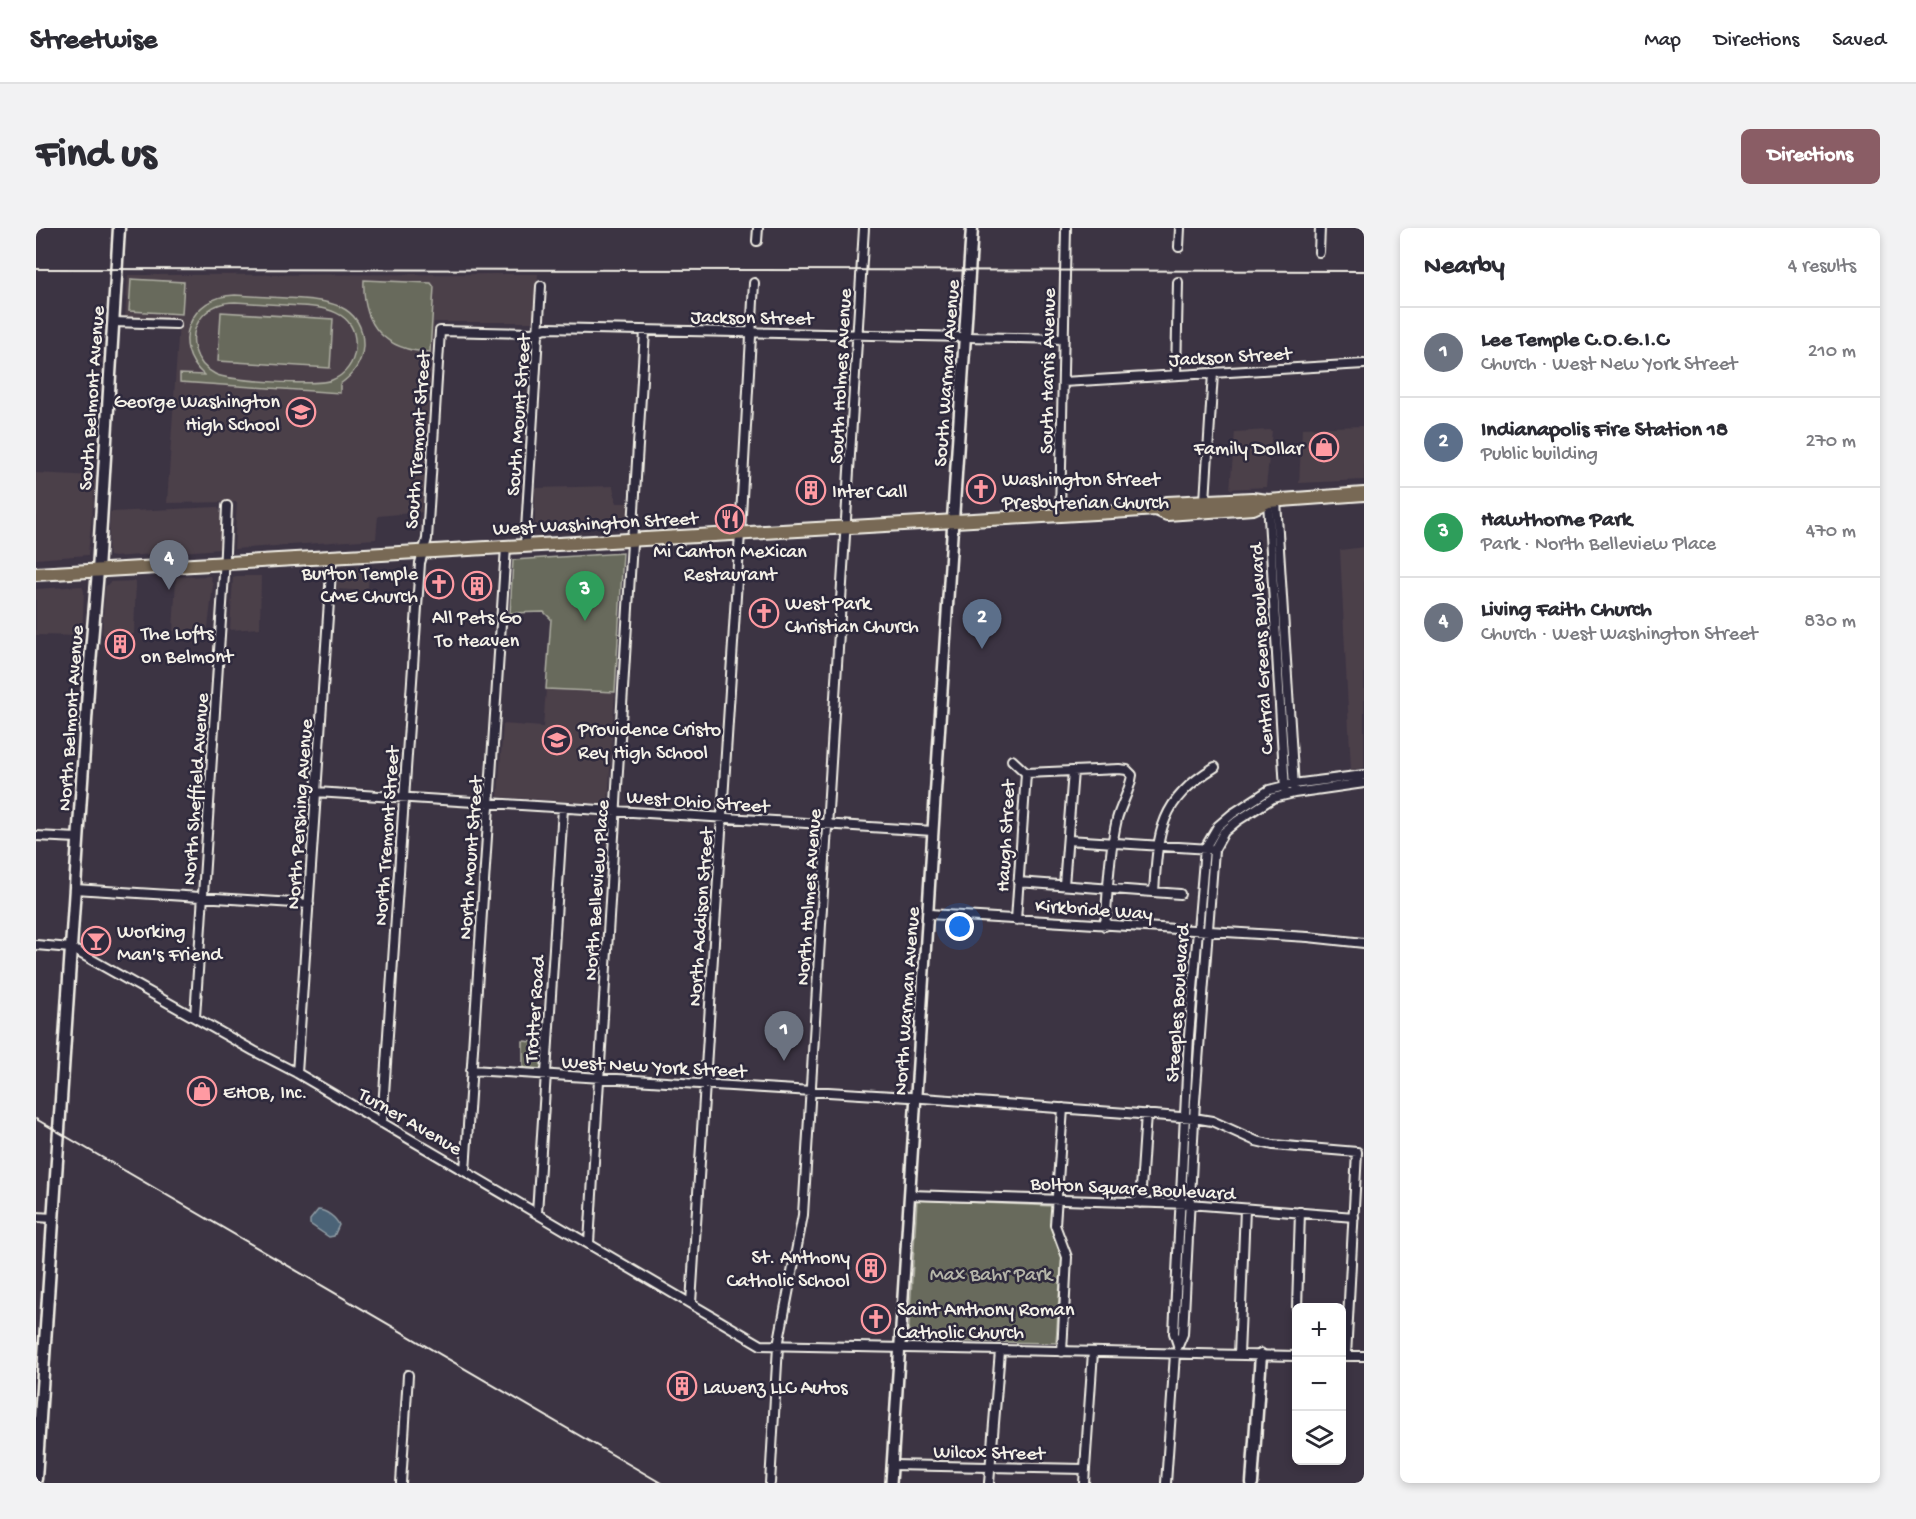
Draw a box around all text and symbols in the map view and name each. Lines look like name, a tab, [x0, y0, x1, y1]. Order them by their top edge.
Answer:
text: Streetwise	[30, 25, 157, 58]
text: Map	[1644, 29, 1681, 54]
text: Directions	[1714, 29, 1799, 54]
text: Saved	[1832, 29, 1886, 54]
button: Directions	[1741, 129, 1880, 184]
text: Find us	[36, 132, 156, 181]
text: Nearby	[1424, 252, 1505, 283]
text: 4 results	[1788, 256, 1856, 279]
street label: South Warman Avenue	[930, 278, 967, 468]
street label: South Holmes Avenue	[826, 287, 859, 464]
street label: South Harris Avenue	[1037, 287, 1062, 454]
street label: South Belmont Avenue	[76, 305, 111, 491]
street label: Jackson Street	[690, 307, 815, 332]
text: Lee Temple C.O.G.I.C	[1481, 328, 1669, 354]
street label: South Mount Street	[503, 332, 538, 497]
text: 1	[1439, 341, 1448, 364]
text: 210 m	[1808, 341, 1856, 364]
street label: Jackson Street	[1168, 344, 1294, 373]
street label: South Tremont Street	[402, 349, 437, 530]
text: Church · West New York Street	[1481, 354, 1737, 377]
place label: George Washington High School	[114, 392, 280, 438]
school or university icon: George Washington High School	[285, 396, 317, 428]
text: Indianapolis Fire Station 18	[1481, 418, 1728, 444]
shop icon: Family Dollar	[1308, 431, 1340, 463]
text: 2	[1439, 431, 1448, 454]
text: 270 m	[1806, 431, 1856, 454]
place label: Family Dollar	[1193, 439, 1305, 462]
text: Public building	[1481, 444, 1598, 467]
place label: Washington Street Presbyterian Church	[1001, 470, 1169, 516]
church icon: Washington Street Presbyterian Church	[965, 473, 997, 505]
building icon: Inter Call	[795, 474, 827, 506]
place label: Inter Call	[832, 482, 907, 505]
restaurant icon: Mi Canton Mexican Restaurant	[714, 503, 746, 535]
text: Hawthorne Park	[1481, 508, 1632, 534]
street label: West Washington Street	[492, 509, 700, 542]
text: 3	[1438, 521, 1449, 544]
text: 470 m	[1806, 521, 1856, 544]
text: Park · North Belleview Place	[1481, 534, 1716, 557]
pin: 4	[150, 540, 188, 590]
street label: Central Greens Boulevard	[1246, 540, 1281, 755]
place label: Mi Canton Mexican Restaurant	[653, 542, 807, 588]
place label: Burton Temple CME Church	[301, 564, 419, 610]
church icon: Burton Temple CME Church	[423, 568, 455, 600]
building icon: All Pets Go To Heaven	[461, 570, 493, 602]
pin: 3	[566, 572, 604, 621]
place label: West Park Christian Church	[785, 594, 919, 640]
church icon: West Park Christian Church	[748, 597, 780, 629]
text: Living Faith Church	[1481, 598, 1652, 624]
pin: 2	[962, 600, 1002, 649]
place label: All Pets Go To Heaven	[432, 608, 522, 654]
text: 4	[1439, 611, 1448, 634]
text: 830 m	[1804, 611, 1856, 634]
street label: North Belmont Avenue	[55, 624, 91, 812]
place label: The Lofts on Belmont	[140, 624, 235, 670]
text: Church · West Washington Street	[1481, 624, 1757, 647]
building icon: The Lofts on Belmont	[104, 628, 136, 660]
street label: North Sheffield Avenue	[179, 692, 216, 886]
street label: North Pershing Avenue	[283, 718, 320, 910]
place label: Providence Cristo Rey High School	[577, 720, 721, 766]
school or university icon: Providence Cristo Rey High School	[541, 724, 573, 756]
street label: North Tremont Street	[371, 744, 406, 927]
street label: North Mount Street	[455, 774, 490, 941]
street label: Haugh Street	[993, 778, 1022, 893]
street label: West Ohio Street	[626, 787, 772, 820]
street label: North Belleview Place	[581, 798, 616, 981]
street label: North Holmes Avenue	[793, 807, 828, 986]
street label: North Addison Street	[685, 825, 720, 1007]
street label: Kirkbride Way	[1034, 896, 1154, 927]
street label: North Warman Avenue	[890, 905, 927, 1096]
your location	[945, 912, 974, 941]
street label: Steeples Boulevard	[1163, 921, 1197, 1083]
place label: Working Man's Friend	[117, 922, 224, 968]
bar icon: Working Man's Friend	[80, 925, 112, 957]
street label: Trotter Road	[521, 953, 552, 1065]
pin: 1	[764, 1012, 804, 1061]
street label: West New York Street	[561, 1052, 749, 1085]
shop icon: EHOB, Inc.	[186, 1075, 218, 1107]
place label: EHOB, Inc.	[223, 1083, 308, 1106]
street label: Turner Avenue	[352, 1084, 466, 1162]
street label: Bolton Square Boulevard	[1029, 1174, 1238, 1207]
place label: St. Anthony Catholic School	[727, 1248, 850, 1294]
building icon: St. Anthony Catholic School	[855, 1252, 887, 1284]
park label: Max Bahr Park	[930, 1265, 1054, 1288]
place label: Saint Anthony Roman Catholic Church	[897, 1300, 1075, 1346]
church icon: Saint Anthony Roman Catholic Church	[860, 1303, 892, 1335]
map controls	[1292, 1303, 1346, 1465]
button: +	[1292, 1303, 1346, 1357]
button: −	[1292, 1357, 1346, 1411]
building icon: Lawenz LLC Autos	[666, 1370, 698, 1402]
place label: Lawenz LLC Autos	[703, 1378, 848, 1401]
button: layers	[1292, 1411, 1346, 1465]
street label: Wilcox Street	[933, 1442, 1047, 1467]

